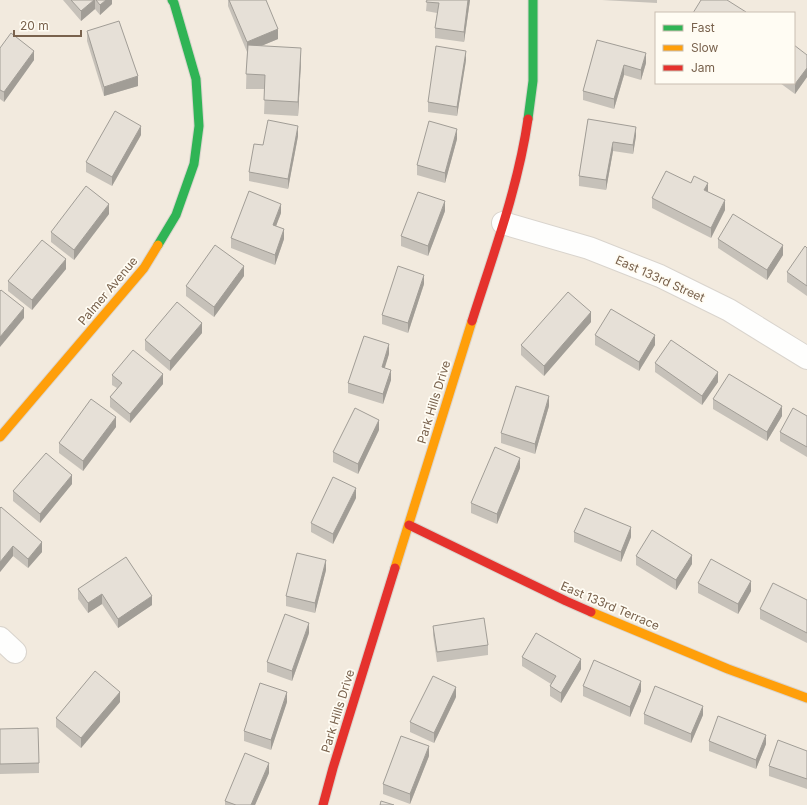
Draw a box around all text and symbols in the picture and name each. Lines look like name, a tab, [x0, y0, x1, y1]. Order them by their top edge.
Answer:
scale bar	[14, 12, 81, 38]
legend	[655, 12, 795, 84]
text: 20 m	[20, 18, 49, 33]
text: Fast	[691, 20, 715, 35]
text: Slow	[691, 40, 719, 55]
text: Jam	[691, 60, 715, 75]
street label: East 133rd Street	[613, 252, 707, 305]
street label: Palmer Avenue	[75, 253, 141, 328]
street label: Park Hills Drive	[414, 358, 453, 445]
street label: East 133rd Terrace	[558, 578, 662, 633]
street label: Park Hills Drive	[318, 667, 357, 754]

